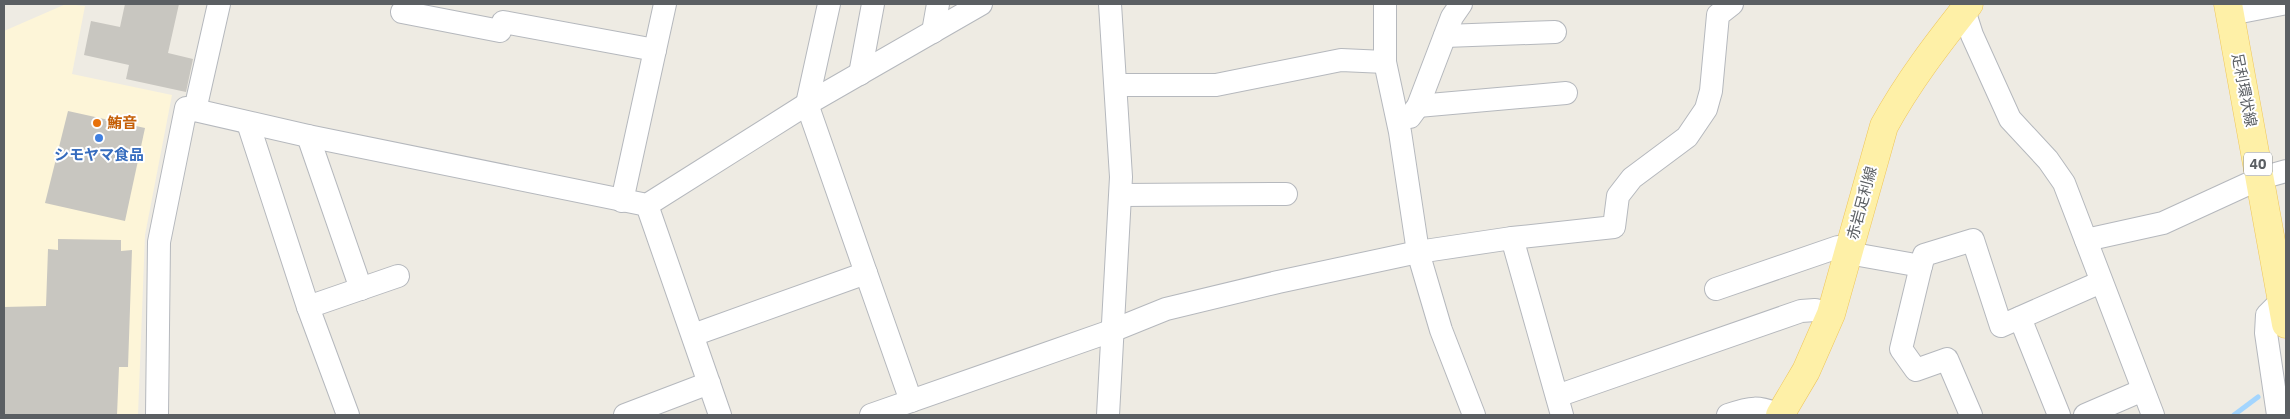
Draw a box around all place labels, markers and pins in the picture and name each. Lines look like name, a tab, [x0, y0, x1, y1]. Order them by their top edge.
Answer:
place label: 鮪音	[107, 113, 137, 132]
marker: 鮪音	[91, 117, 103, 129]
marker: シモヤマ食品	[93, 132, 105, 144]
place label: シモヤマ食品	[54, 145, 144, 164]

